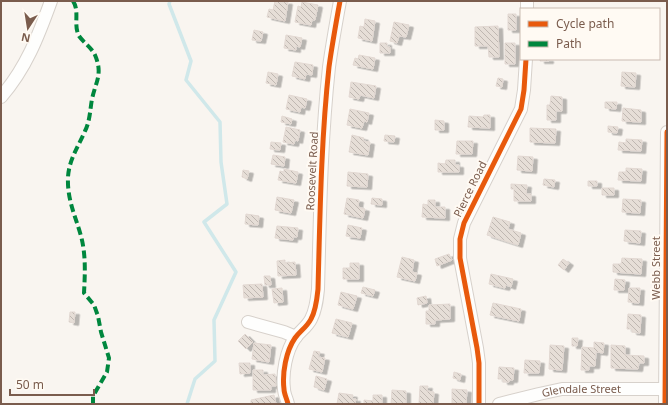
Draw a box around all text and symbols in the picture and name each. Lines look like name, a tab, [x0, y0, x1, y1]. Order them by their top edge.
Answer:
north arrow	[8, 8, 48, 48]
legend	[520, 8, 660, 60]
text: Cycle path	[556, 15, 614, 32]
text: N	[20, 30, 32, 47]
text: Path	[556, 35, 582, 52]
street label: Roosevelt Road	[302, 131, 321, 211]
street label: Pierce Road	[449, 158, 490, 219]
street label: Webb Street	[648, 236, 663, 300]
scale bar	[10, 371, 94, 397]
text: 50 m	[16, 376, 44, 393]
street label: Glendale Street	[540, 380, 621, 400]

